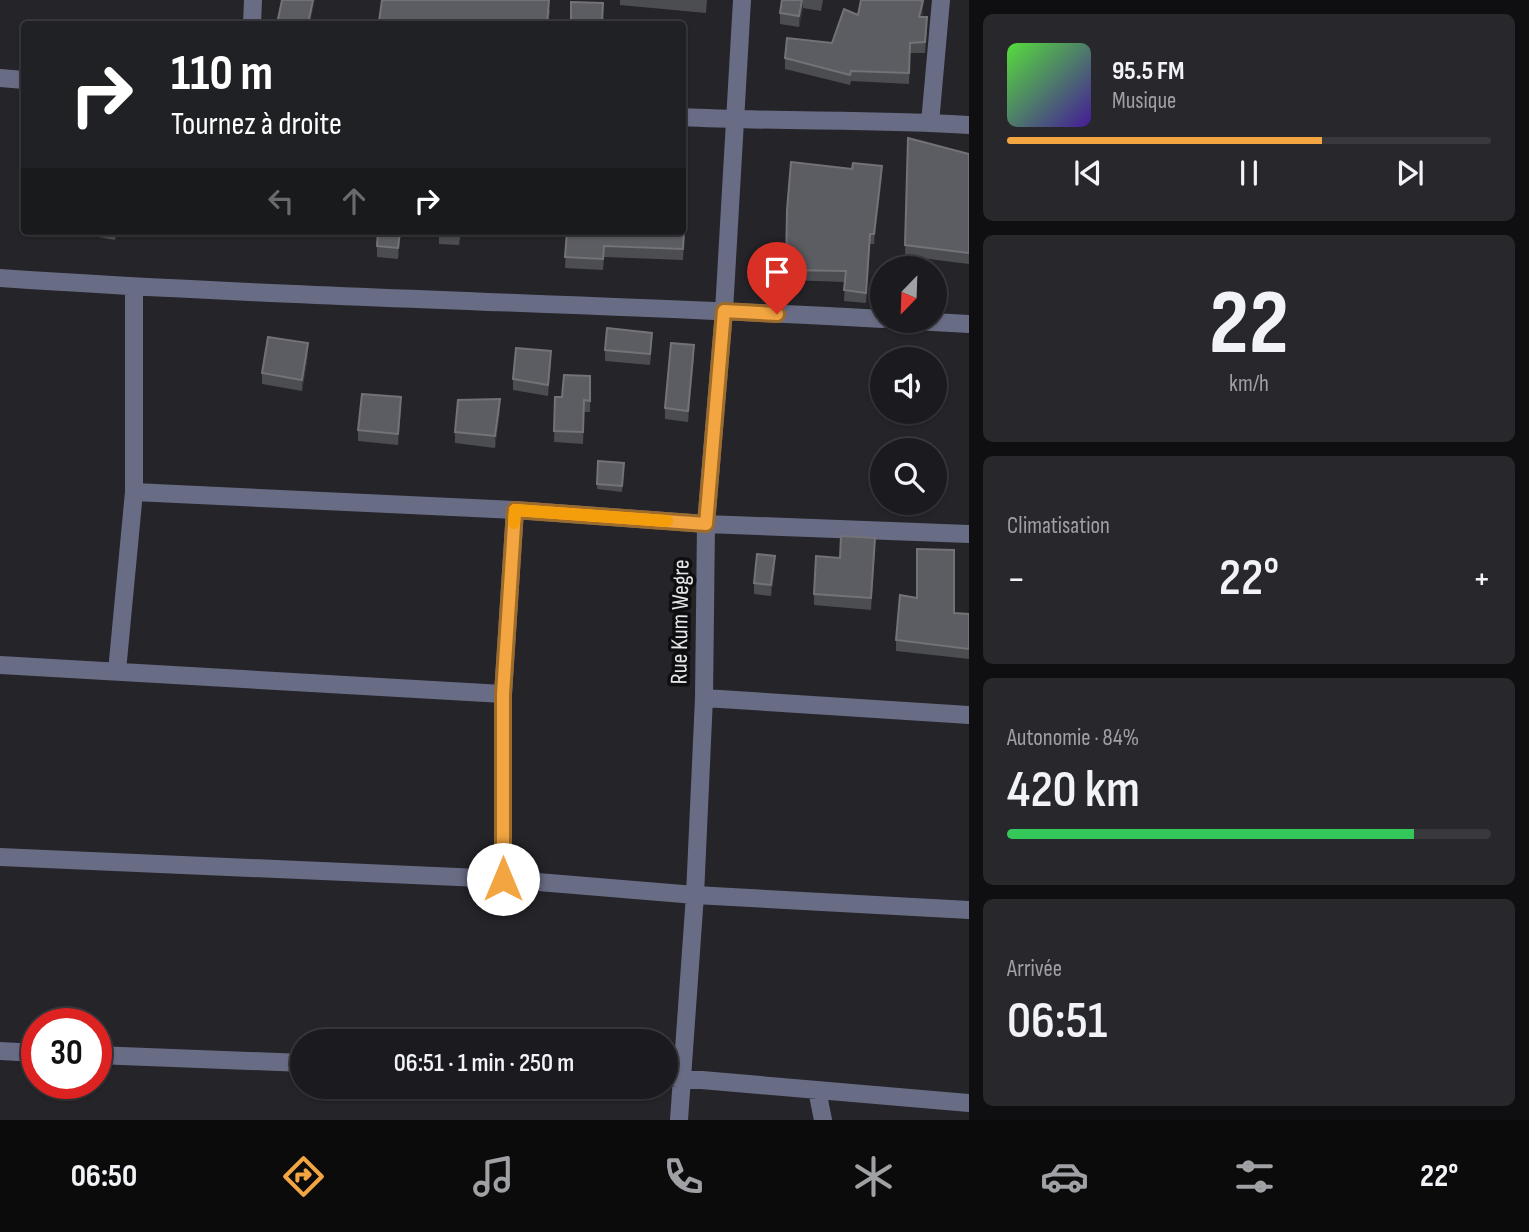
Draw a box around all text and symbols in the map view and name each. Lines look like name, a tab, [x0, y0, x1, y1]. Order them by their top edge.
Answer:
text: 110 m	[171, 45, 273, 104]
icon: right	[56, 49, 147, 140]
text: 95.5 FM	[1112, 56, 1184, 87]
text: Musique	[1112, 87, 1176, 115]
text: Tournez à droite	[171, 105, 342, 144]
icon: previous	[1069, 154, 1107, 192]
icon: pause	[1230, 154, 1268, 192]
icon: next	[1391, 154, 1429, 192]
icon: left	[262, 182, 300, 220]
icon: ahead	[335, 182, 373, 220]
icon: right	[408, 182, 446, 220]
pin	[747, 242, 807, 314]
icon: arrive	[758, 253, 796, 291]
north arrow	[870, 256, 947, 332]
map controls	[870, 256, 947, 515]
text: 22	[1209, 270, 1289, 379]
button: sound	[870, 347, 947, 424]
text: km/h	[1229, 370, 1269, 398]
button: search	[870, 438, 947, 515]
text: Climatisation	[1007, 512, 1110, 540]
text: 22°	[1219, 547, 1279, 610]
text: −	[1007, 557, 1026, 602]
text: +	[1472, 557, 1491, 602]
street label: Rue Kum Wegre	[664, 559, 696, 685]
text: Autonomie · 84%	[1007, 724, 1139, 752]
text: 420 km	[1007, 759, 1140, 822]
position arrow	[466, 842, 540, 916]
text: Arrivée	[1007, 955, 1062, 983]
text: 06:51	[1007, 990, 1107, 1053]
speed limit sign: 30	[21, 1008, 112, 1099]
text: 06:51 · 1 min · 250 m	[394, 1048, 574, 1079]
icon: directions	[279, 1152, 328, 1201]
icon: music	[469, 1152, 518, 1201]
icon: phone	[659, 1152, 708, 1201]
icon: climate	[849, 1152, 898, 1201]
icon: car	[1040, 1152, 1089, 1201]
icon: filters	[1230, 1152, 1279, 1201]
text: 06:50	[71, 1157, 137, 1196]
text: 22°	[1420, 1157, 1458, 1196]

